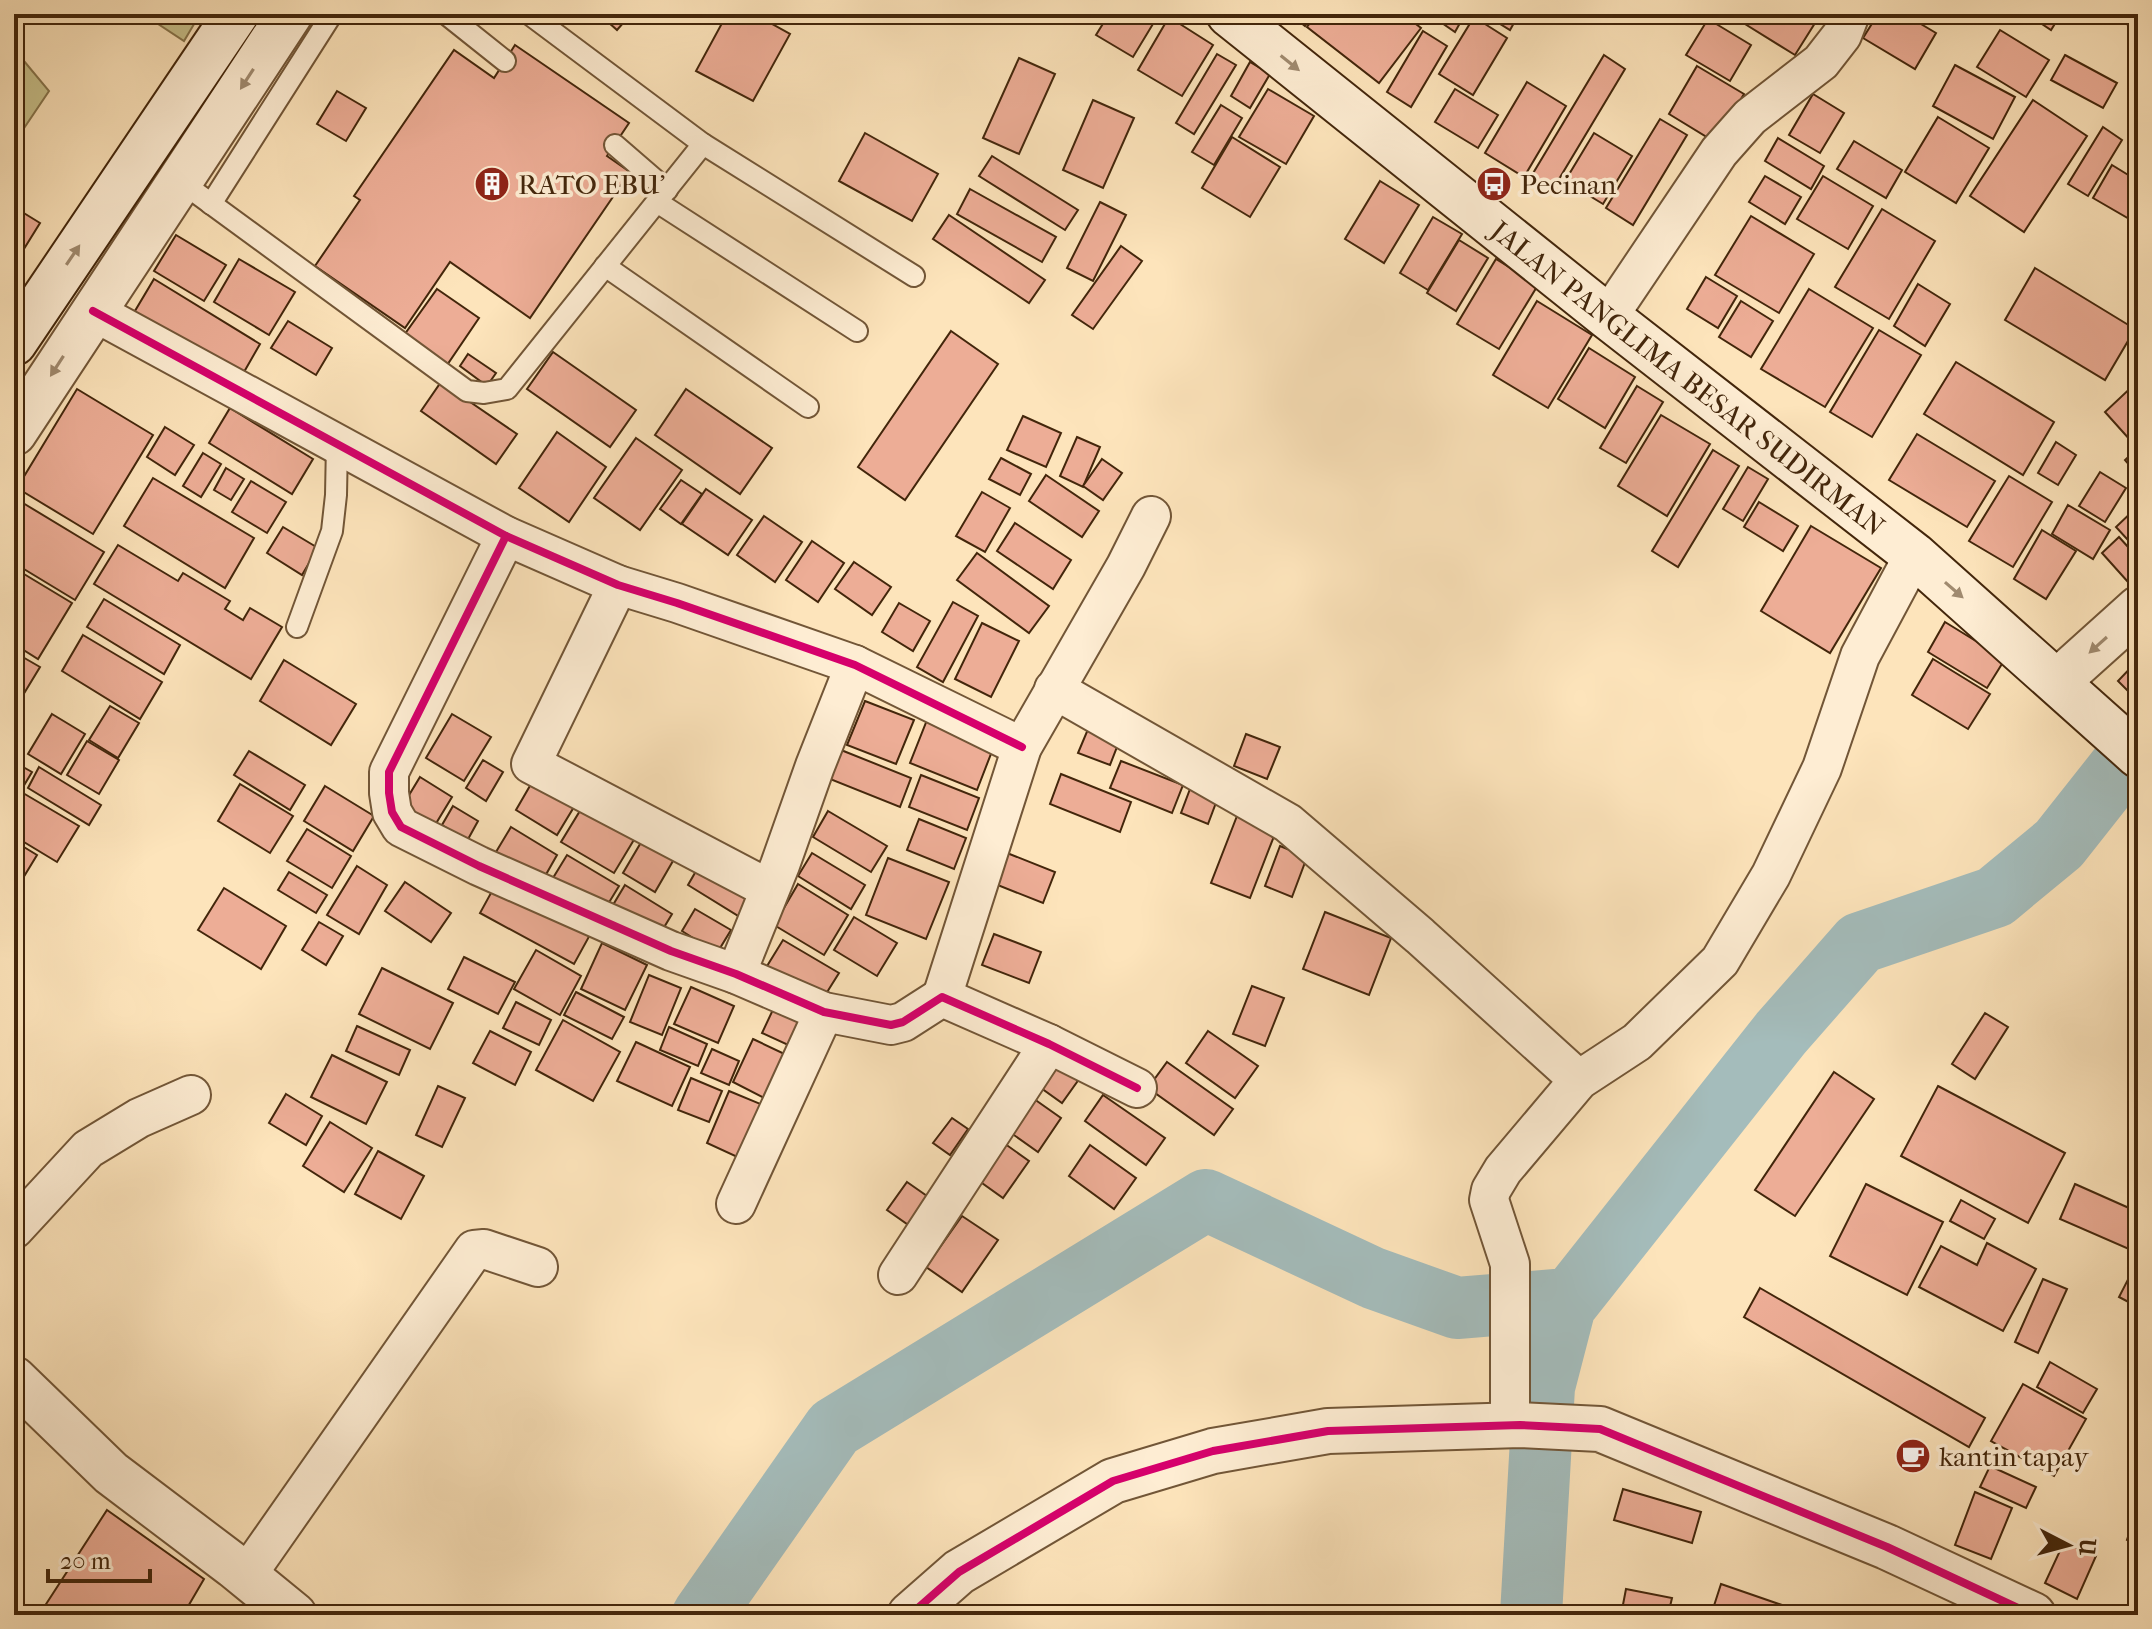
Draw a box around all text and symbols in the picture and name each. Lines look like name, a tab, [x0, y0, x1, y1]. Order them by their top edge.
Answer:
one-way arrow	[1280, 54, 1300, 70]
one-way arrow	[241, 68, 255, 90]
building icon: RATO EBU'	[473, 165, 511, 203]
bus stop icon: Pecinan	[1475, 165, 1513, 203]
place label: RATO EBU'	[518, 168, 665, 201]
place label: Pecinan	[1520, 168, 1616, 201]
street label: JALAN PANGLIMA BESAR SUDIRMAN	[1483, 212, 1892, 543]
one-way arrow	[65, 245, 80, 266]
one-way arrow	[51, 355, 65, 377]
one-way arrow	[1943, 581, 1963, 598]
one-way arrow	[2088, 636, 2108, 653]
cafe icon: kantin tapay	[1894, 1437, 1932, 1475]
place label: kantin tapay	[1939, 1440, 2090, 1473]
north arrow	[2028, 1505, 2108, 1585]
scale bar	[48, 1533, 150, 1583]
text: U	[2073, 1536, 2101, 1558]
text: 20 m	[60, 1547, 111, 1575]

